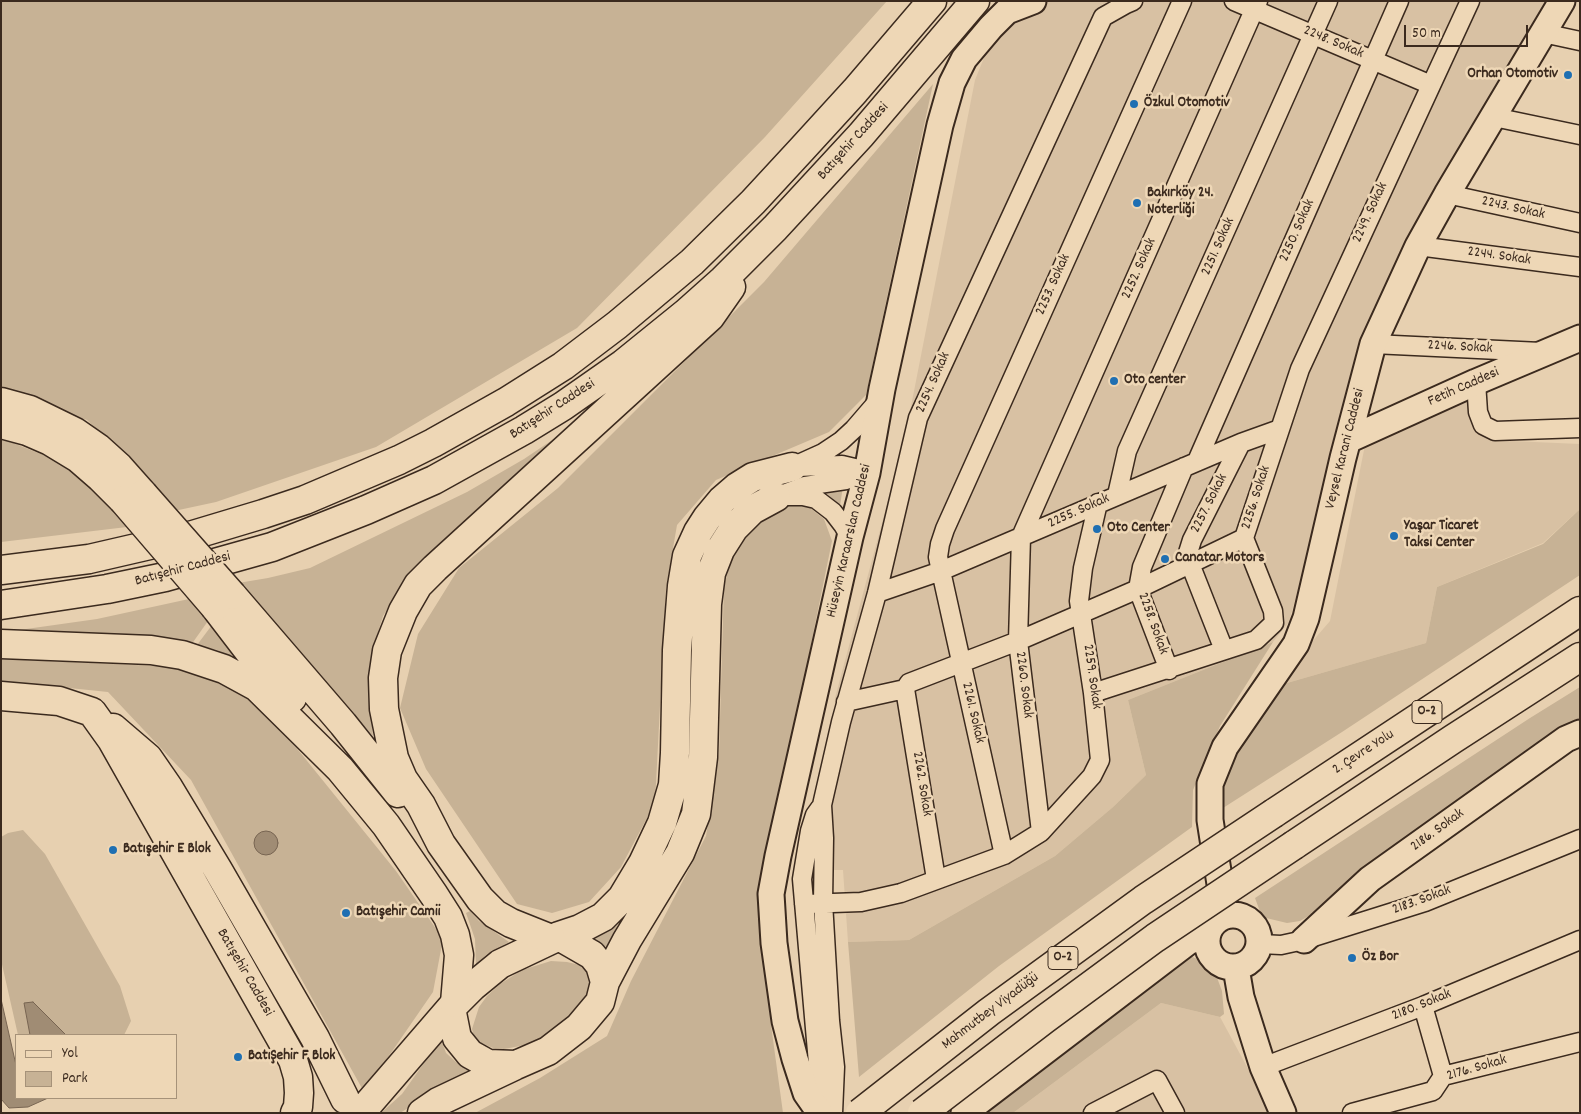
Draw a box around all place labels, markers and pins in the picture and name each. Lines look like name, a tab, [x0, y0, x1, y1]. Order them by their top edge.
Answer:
place label: Orhan Otomotiv	[1467, 66, 1558, 84]
marker: Orhan Otomotiv	[1562, 69, 1574, 81]
place label: Özkul Otomotiv	[1144, 95, 1230, 113]
marker: Özkul Otomotiv	[1128, 98, 1140, 110]
place label: Bakırköy 24. Noterliği	[1147, 185, 1213, 220]
marker: Bakırköy 24. Noterliği	[1131, 197, 1143, 209]
place label: Oto center	[1124, 372, 1186, 390]
marker: Oto center	[1108, 375, 1120, 387]
place label: Yaşar Ticaret Taksi Center	[1404, 518, 1479, 553]
place label: Oto Center	[1107, 520, 1170, 538]
marker: Oto Center	[1091, 523, 1103, 535]
marker: Yaşar Ticaret Taksi Center	[1388, 530, 1400, 542]
place label: Canatar Motors	[1175, 550, 1265, 568]
marker: Canatar Motors	[1159, 553, 1171, 565]
place label: Batışehir E Blok	[123, 841, 211, 859]
marker: Batışehir E Blok	[107, 844, 119, 856]
place label: Batışehir Camii	[356, 904, 440, 922]
marker: Batışehir Camii	[340, 907, 352, 919]
place label: Öz Bor	[1362, 949, 1399, 967]
marker: Öz Bor	[1346, 952, 1358, 964]
place label: BatıŞehir F Blok	[248, 1048, 335, 1066]
marker: BatıŞehir F Blok	[232, 1051, 244, 1063]

